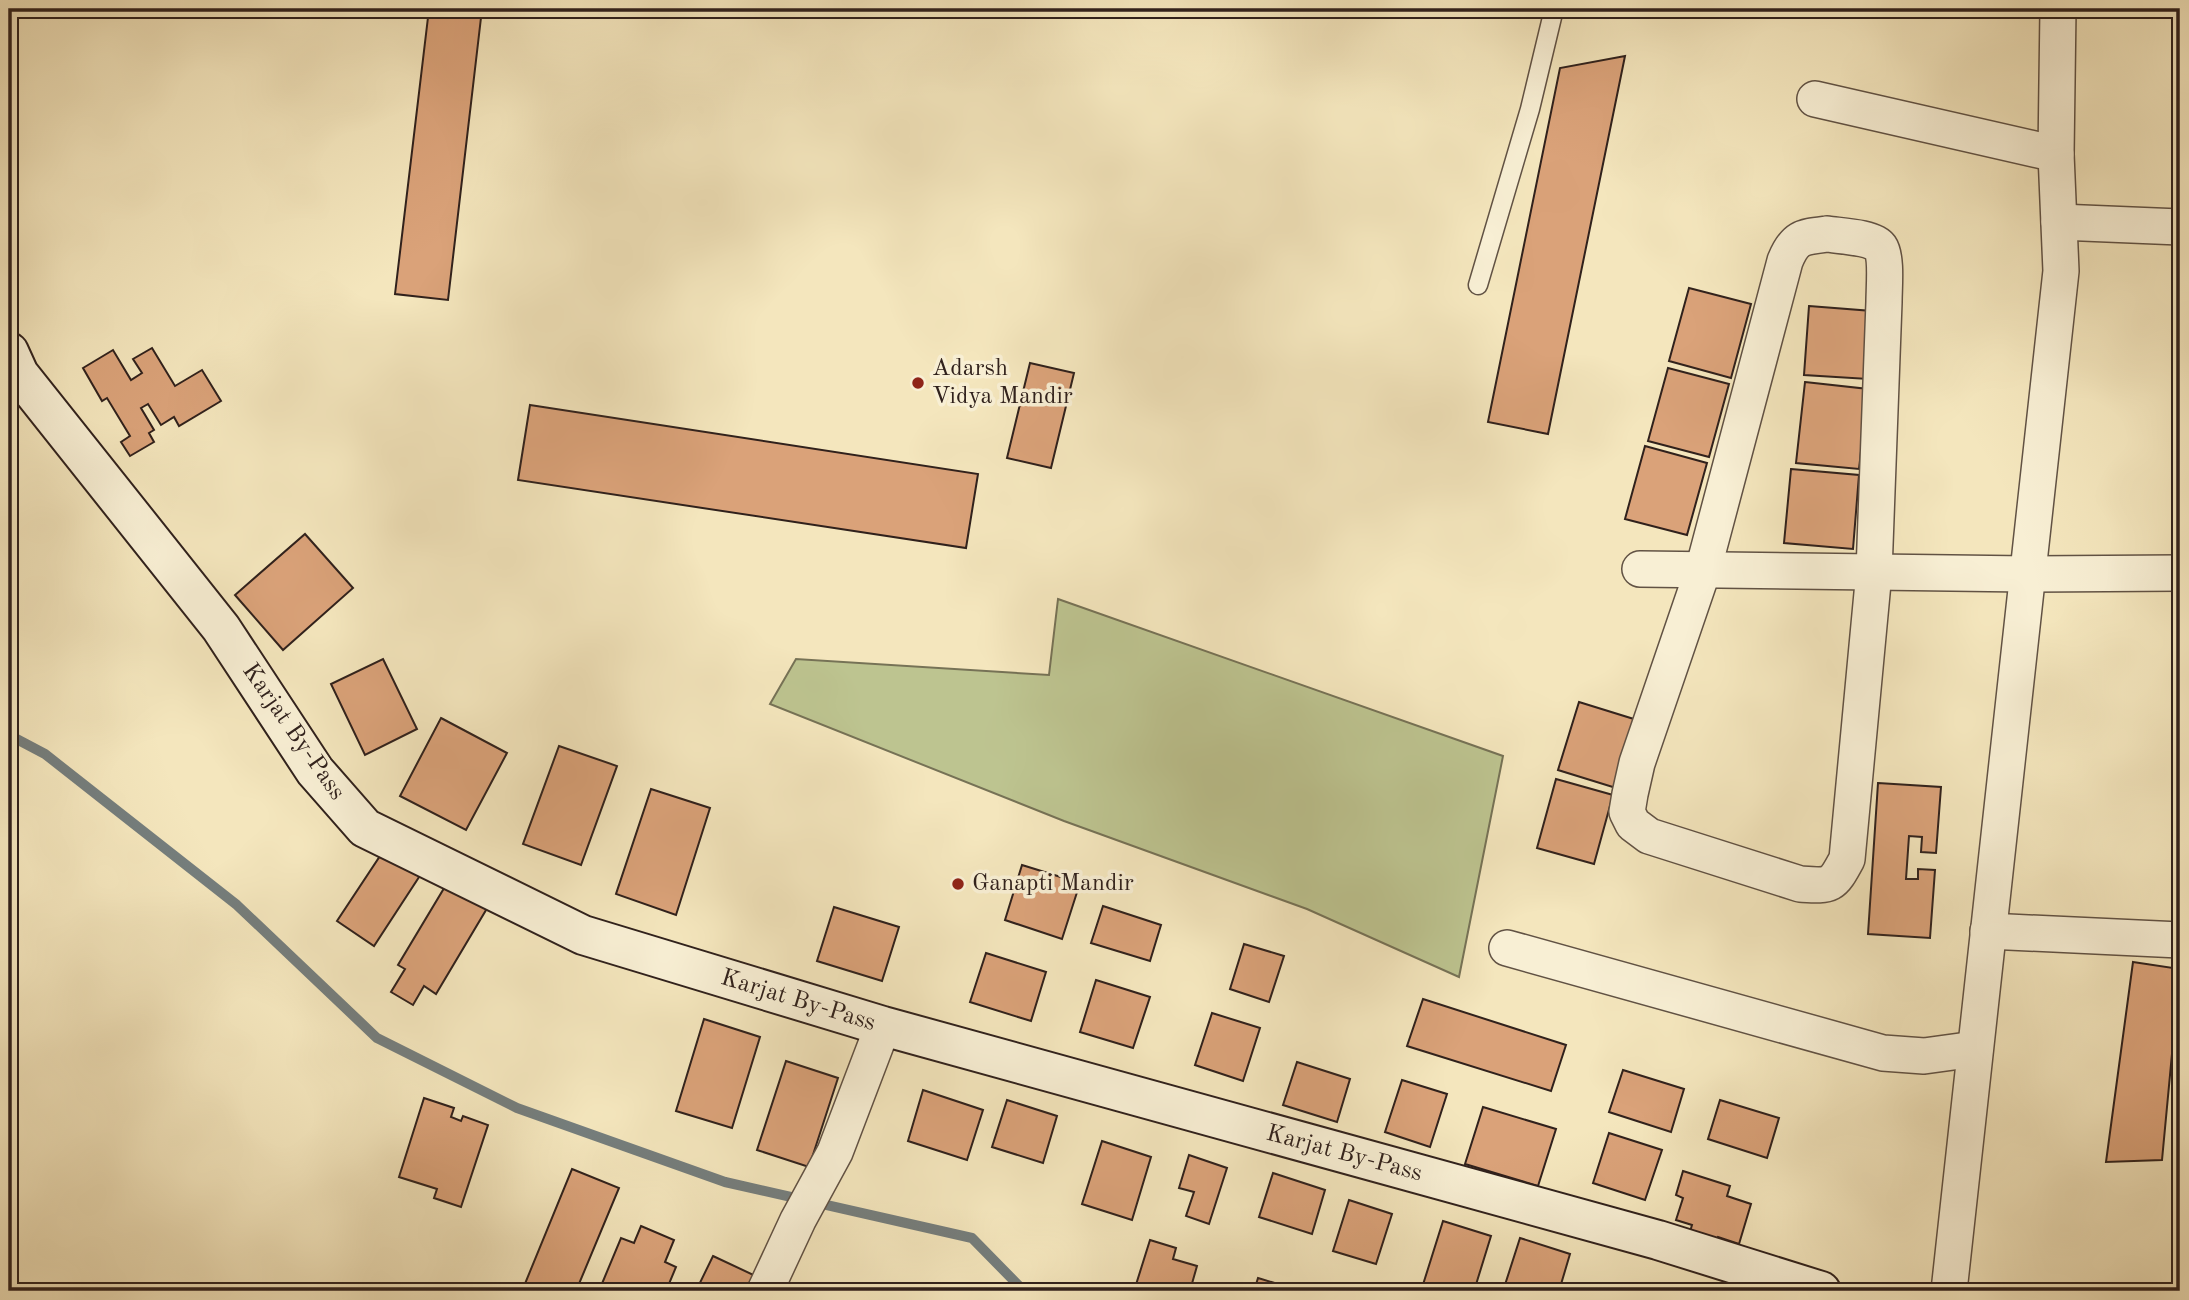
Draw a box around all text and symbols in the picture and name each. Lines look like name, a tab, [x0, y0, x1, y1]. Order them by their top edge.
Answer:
place label: Adarsh Vidya Mandir	[932, 357, 1073, 409]
marker: Adarsh Vidya Mandir	[910, 375, 926, 391]
street label: Karjat By-Pass	[237, 659, 349, 805]
place label: Ganapti Mandir	[972, 872, 1134, 896]
marker: Ganapti Mandir	[950, 876, 966, 892]
street label: Karjat By-Pass	[718, 966, 878, 1036]
street label: Karjat By-Pass	[1263, 1122, 1425, 1186]

